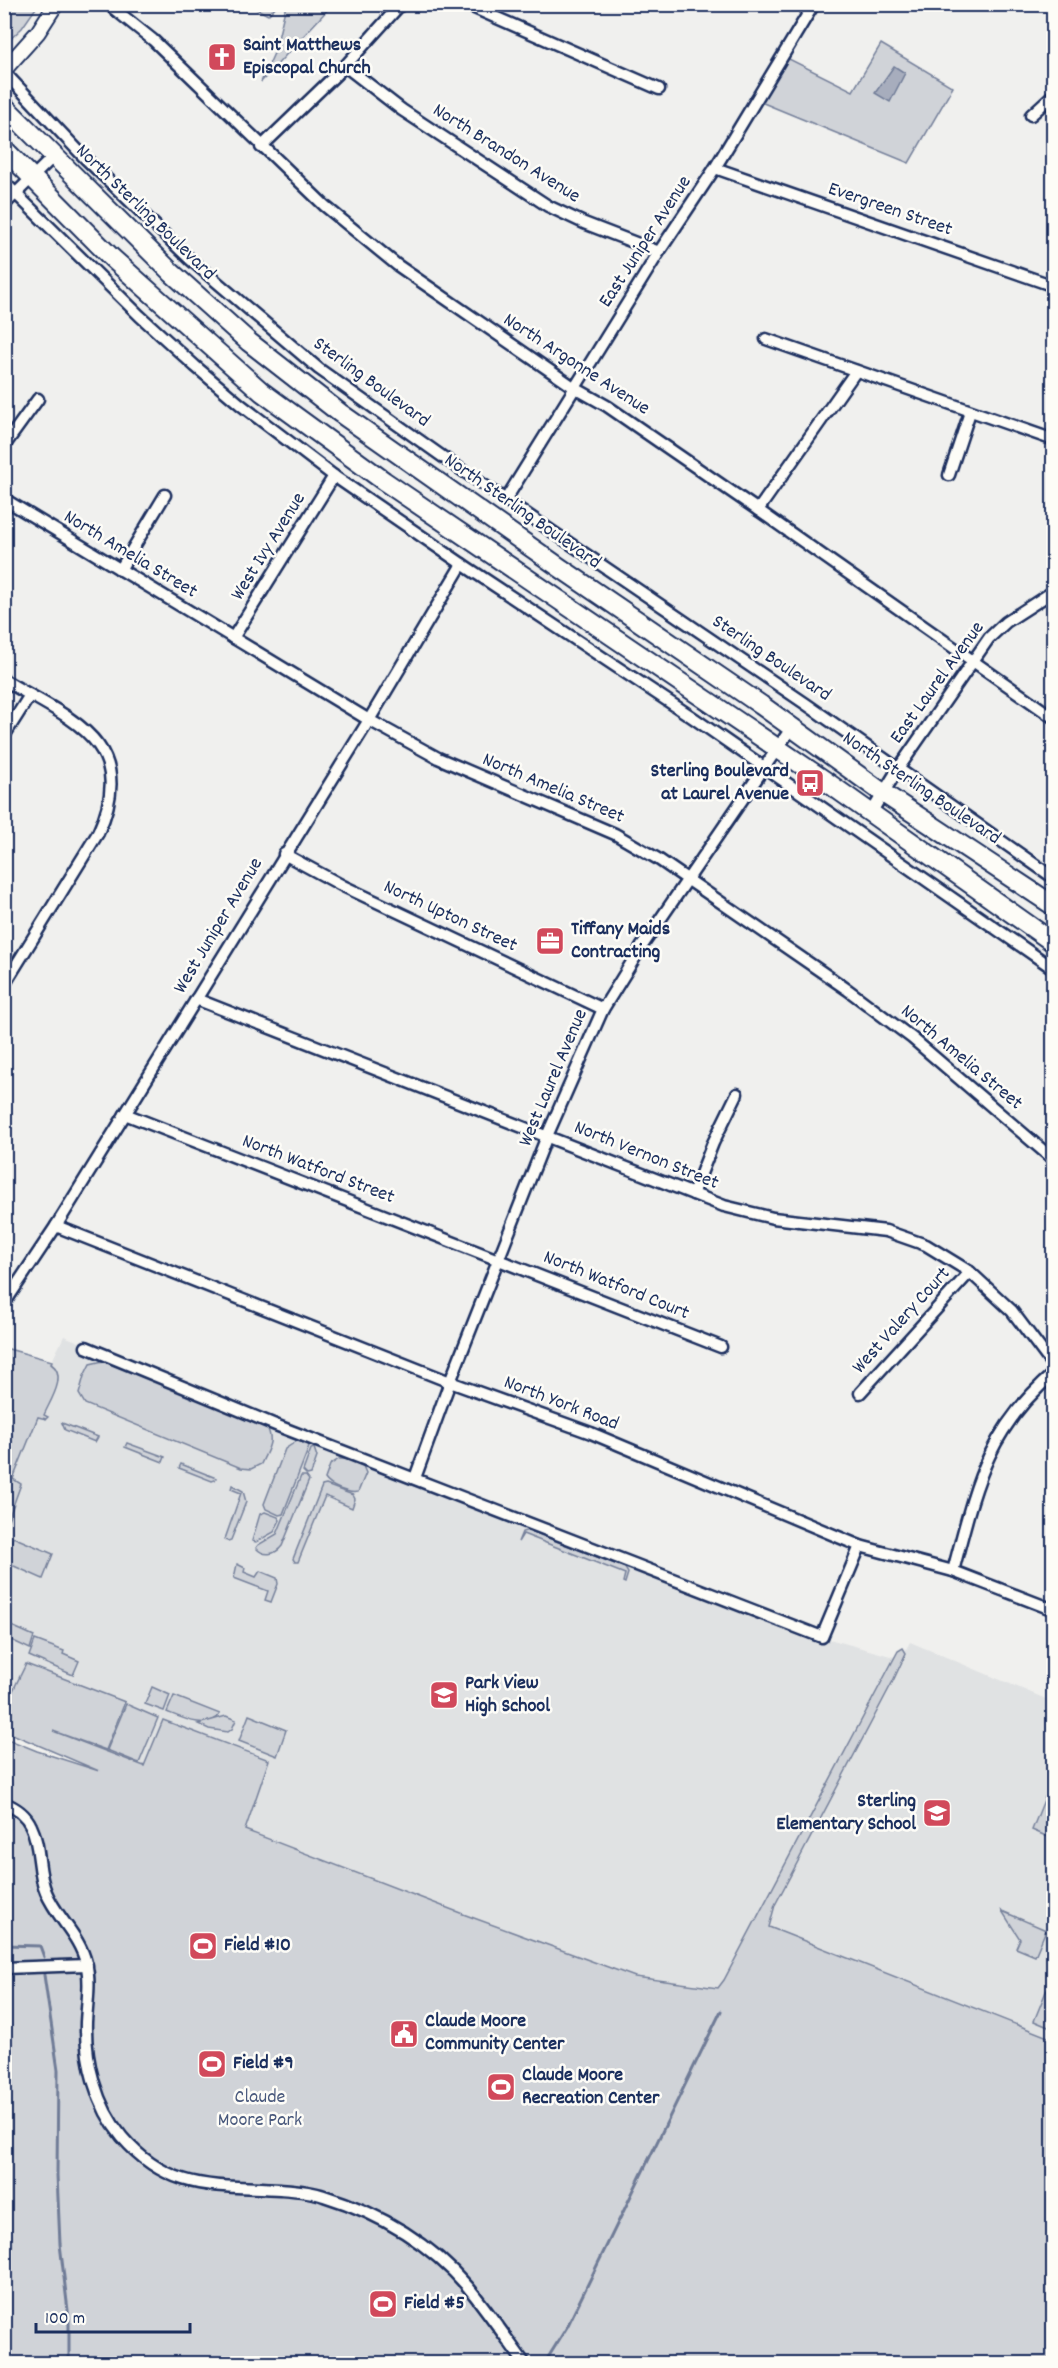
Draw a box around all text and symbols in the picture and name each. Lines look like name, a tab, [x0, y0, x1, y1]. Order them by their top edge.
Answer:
place label: Saint Matthews Episcopal Church	[243, 32, 371, 83]
church icon: Saint Matthews Episcopal Church	[206, 41, 238, 73]
street label: North Brandon Avenue	[427, 97, 586, 211]
street label: North Sterling Boulevard	[68, 138, 222, 288]
street label: East Juniper Avenue	[593, 170, 699, 314]
street label: Evergreen Street	[824, 176, 956, 244]
street label: North Argonne Avenue	[497, 307, 655, 423]
street label: Sterling Boulevard	[307, 331, 435, 435]
street label: North Sterling Boulevard	[438, 447, 606, 577]
street label: West Ivy Avenue	[225, 487, 313, 606]
street label: North Amelia Street	[58, 504, 202, 606]
street label: Sterling Boulevard	[706, 609, 836, 709]
street label: East Laurel Avenue	[884, 616, 992, 750]
street label: North Sterling Boulevard	[836, 725, 1006, 853]
street label: North Amelia Street	[478, 746, 628, 832]
place label: Sterling Boulevard at Laurel Avenue	[651, 758, 789, 809]
bus stop icon: Sterling Boulevard at Laurel Avenue	[794, 767, 826, 799]
street label: West Juniper Avenue	[167, 853, 271, 999]
street label: North Upton Street	[378, 874, 522, 960]
place label: Tiffany Maids Contracting	[571, 916, 670, 967]
office icon: Tiffany Maids Contracting	[534, 925, 566, 957]
street label: North Amelia Street	[894, 998, 1028, 1118]
street label: West Laurel Avenue	[512, 1005, 596, 1151]
street label: North Vernon Street	[569, 1114, 723, 1198]
street label: North Watford Street	[238, 1128, 398, 1212]
street label: North Watford Court	[539, 1244, 693, 1328]
street label: West Valery Court	[846, 1261, 958, 1381]
street label: North York Road	[499, 1369, 623, 1439]
place label: Park View High School	[465, 1670, 550, 1721]
school or university icon: Park View High School	[428, 1679, 460, 1711]
place label: Sterling Elementary School	[776, 1788, 916, 1839]
school or university icon: Sterling Elementary School	[921, 1797, 953, 1829]
sports icon: Field #10	[187, 1930, 219, 1962]
place label: Field #10	[224, 1932, 291, 1960]
place label: Claude Moore Community Center	[425, 2008, 565, 2059]
public building icon: Claude Moore Community Center	[388, 2018, 420, 2050]
sports icon: Field #9	[196, 2048, 228, 2080]
place label: Field #9	[233, 2050, 294, 2078]
place label: Claude Moore Recreation Center	[522, 2062, 660, 2113]
sports icon: Claude Moore Recreation Center	[485, 2071, 517, 2103]
park label: Claude Moore Park	[218, 2084, 302, 2135]
sports icon: Field #5	[367, 2288, 399, 2320]
place label: Field #5	[404, 2290, 465, 2318]
scale bar	[36, 2296, 190, 2334]
text: 100 m	[45, 2307, 85, 2332]

